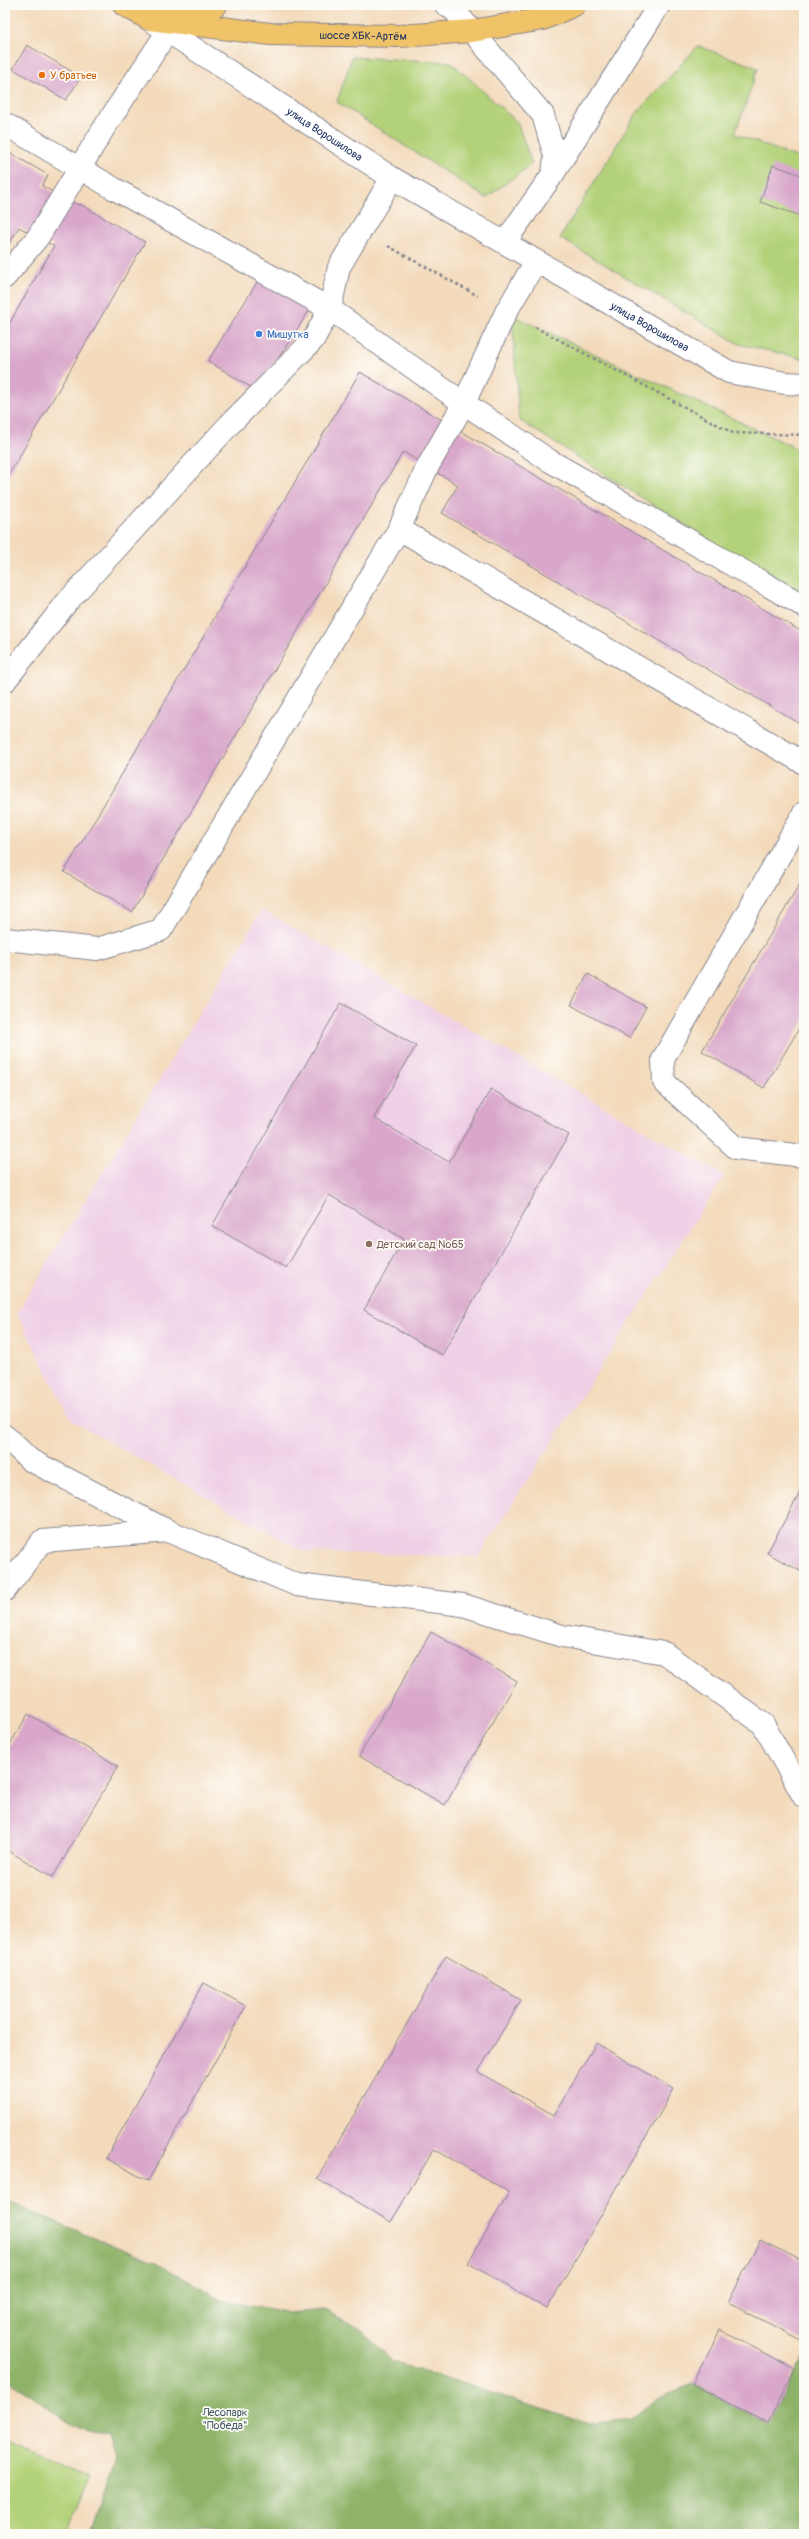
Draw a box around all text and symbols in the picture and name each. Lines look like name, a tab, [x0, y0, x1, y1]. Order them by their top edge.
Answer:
street label: шоссе ХБК-Артём	[319, 28, 407, 43]
place label: У братьев	[50, 69, 97, 82]
marker: У братьев	[37, 70, 47, 80]
street label: улица Ворошилова	[283, 104, 365, 164]
street label: улица Ворошилова	[608, 298, 691, 354]
place label: Мишутка	[267, 328, 309, 341]
marker: Мишутка	[254, 329, 264, 339]
place label: Детский сад №65	[376, 1238, 464, 1251]
marker: Детский сад №65	[364, 1239, 374, 1249]
park label: Лесопарк "Победа"	[201, 2406, 248, 2432]

